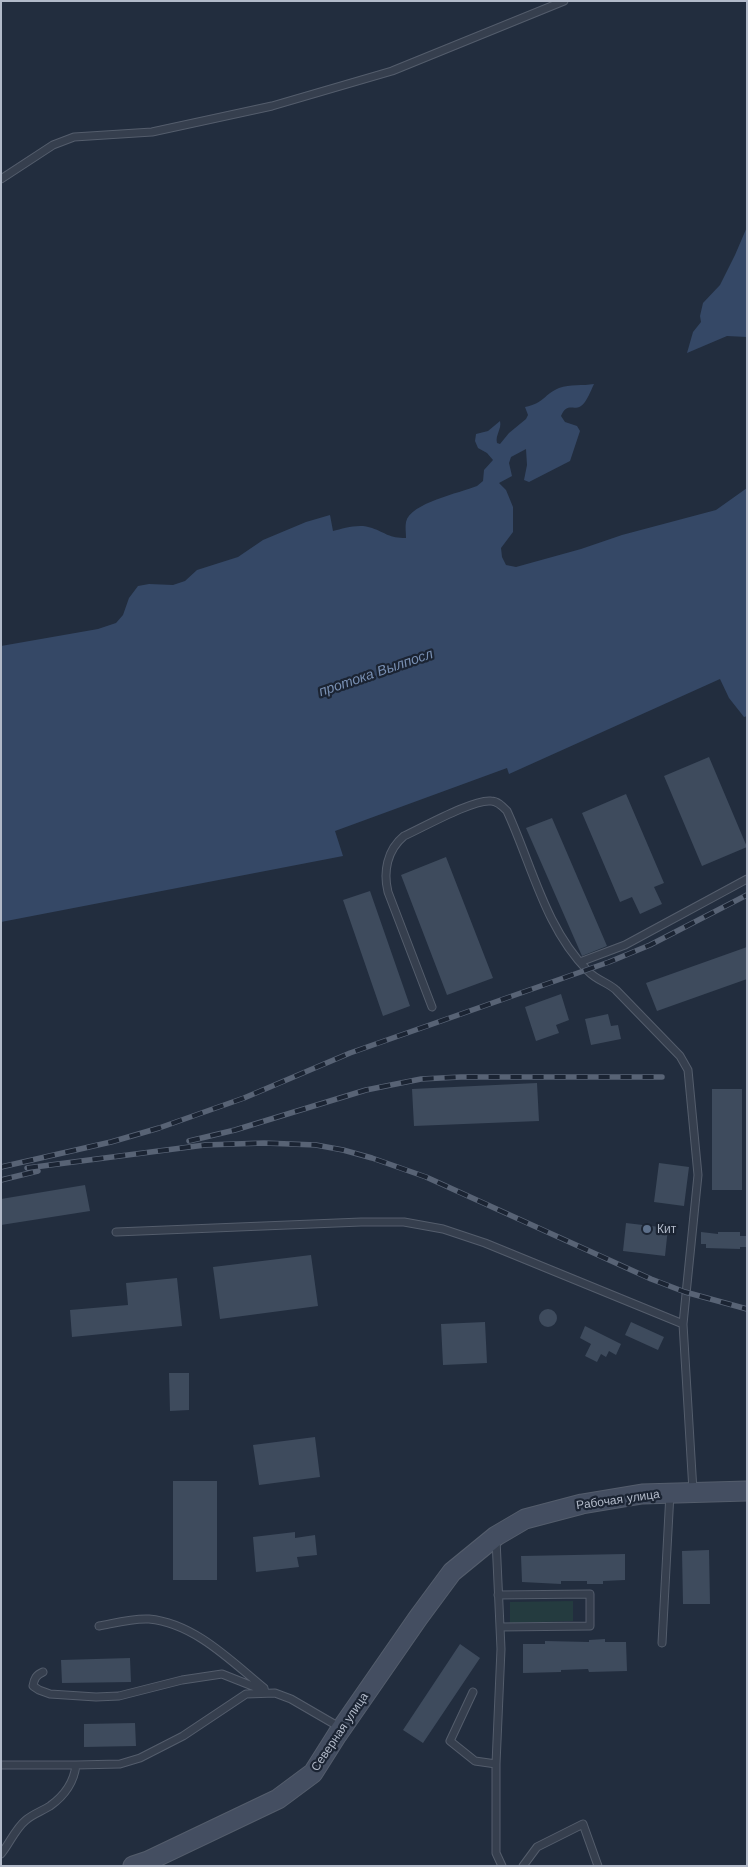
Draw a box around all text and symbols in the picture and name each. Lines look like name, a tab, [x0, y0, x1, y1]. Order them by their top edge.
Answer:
water label: протока Вылпосл	[317, 646, 435, 700]
place label: Кит	[657, 1222, 676, 1236]
marker: Кит	[641, 1223, 653, 1235]
street label: Рабочая улица	[575, 1487, 661, 1513]
street label: Северная улица	[308, 1690, 372, 1774]

